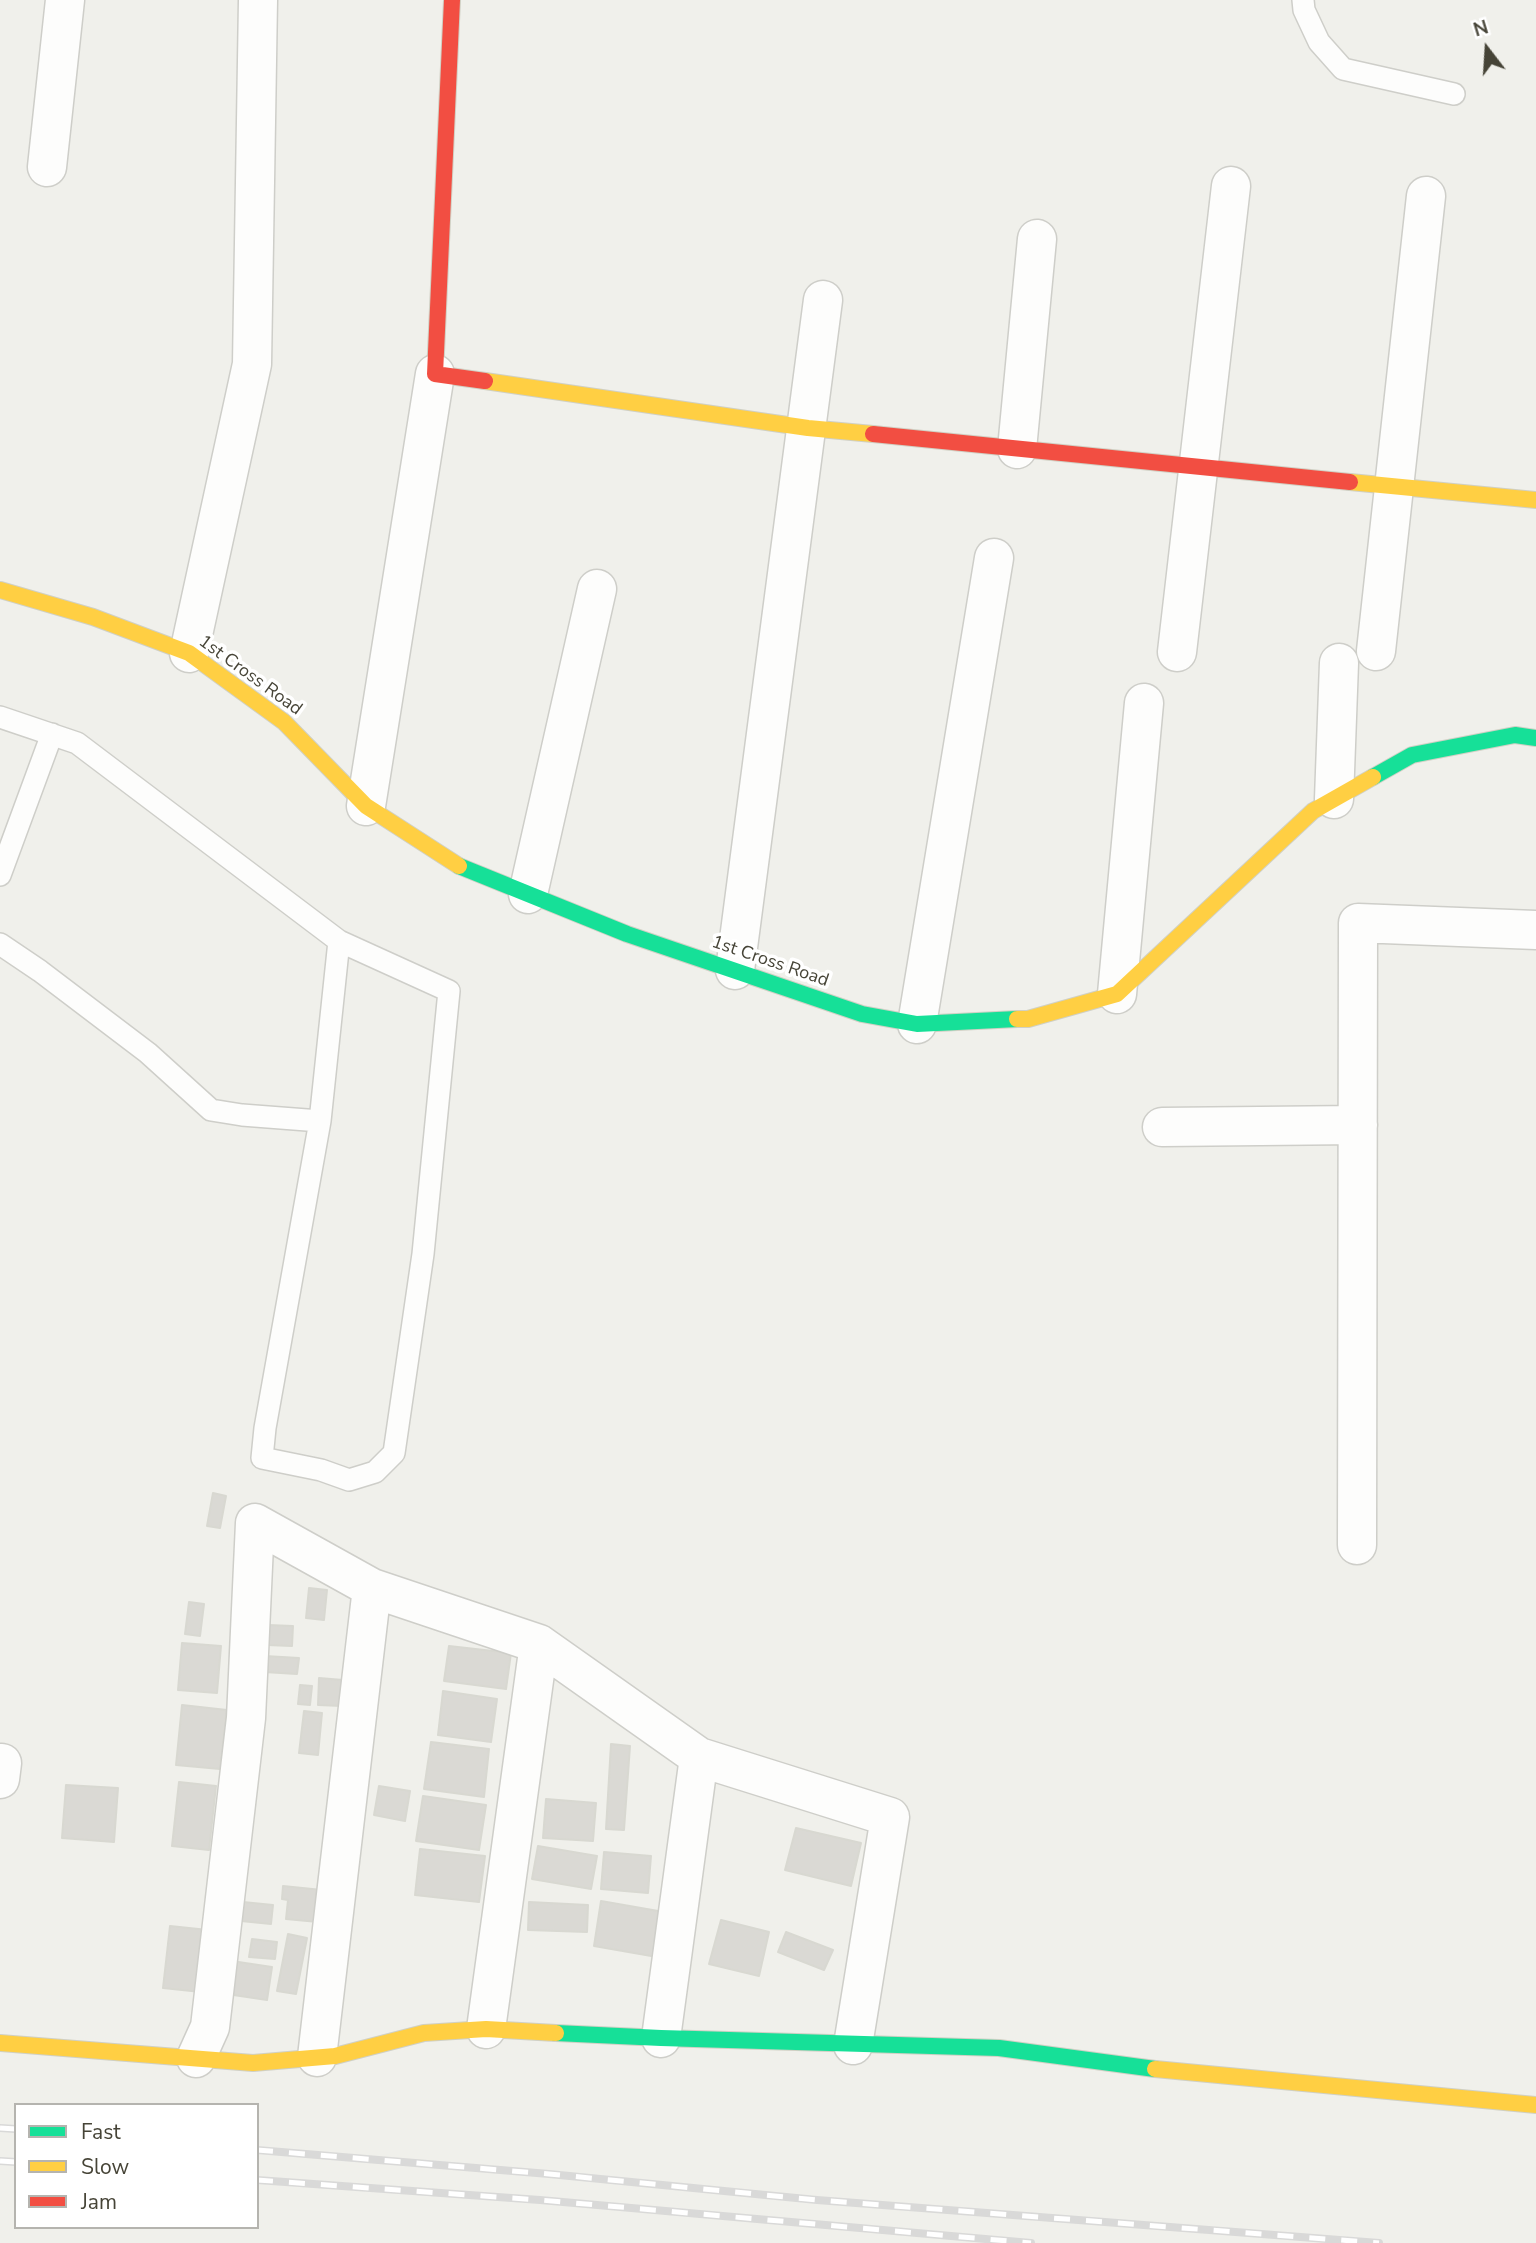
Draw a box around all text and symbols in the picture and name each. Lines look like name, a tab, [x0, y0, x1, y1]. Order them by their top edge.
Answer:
north arrow	[1452, 14, 1522, 84]
text: N	[1470, 14, 1491, 43]
street label: 1st Cross Road	[194, 631, 306, 721]
street label: 1st Cross Road	[709, 932, 831, 992]
legend	[14, 2103, 259, 2229]
text: Fast	[81, 2118, 121, 2146]
text: Slow	[81, 2153, 129, 2181]
text: Jam	[81, 2188, 117, 2216]

